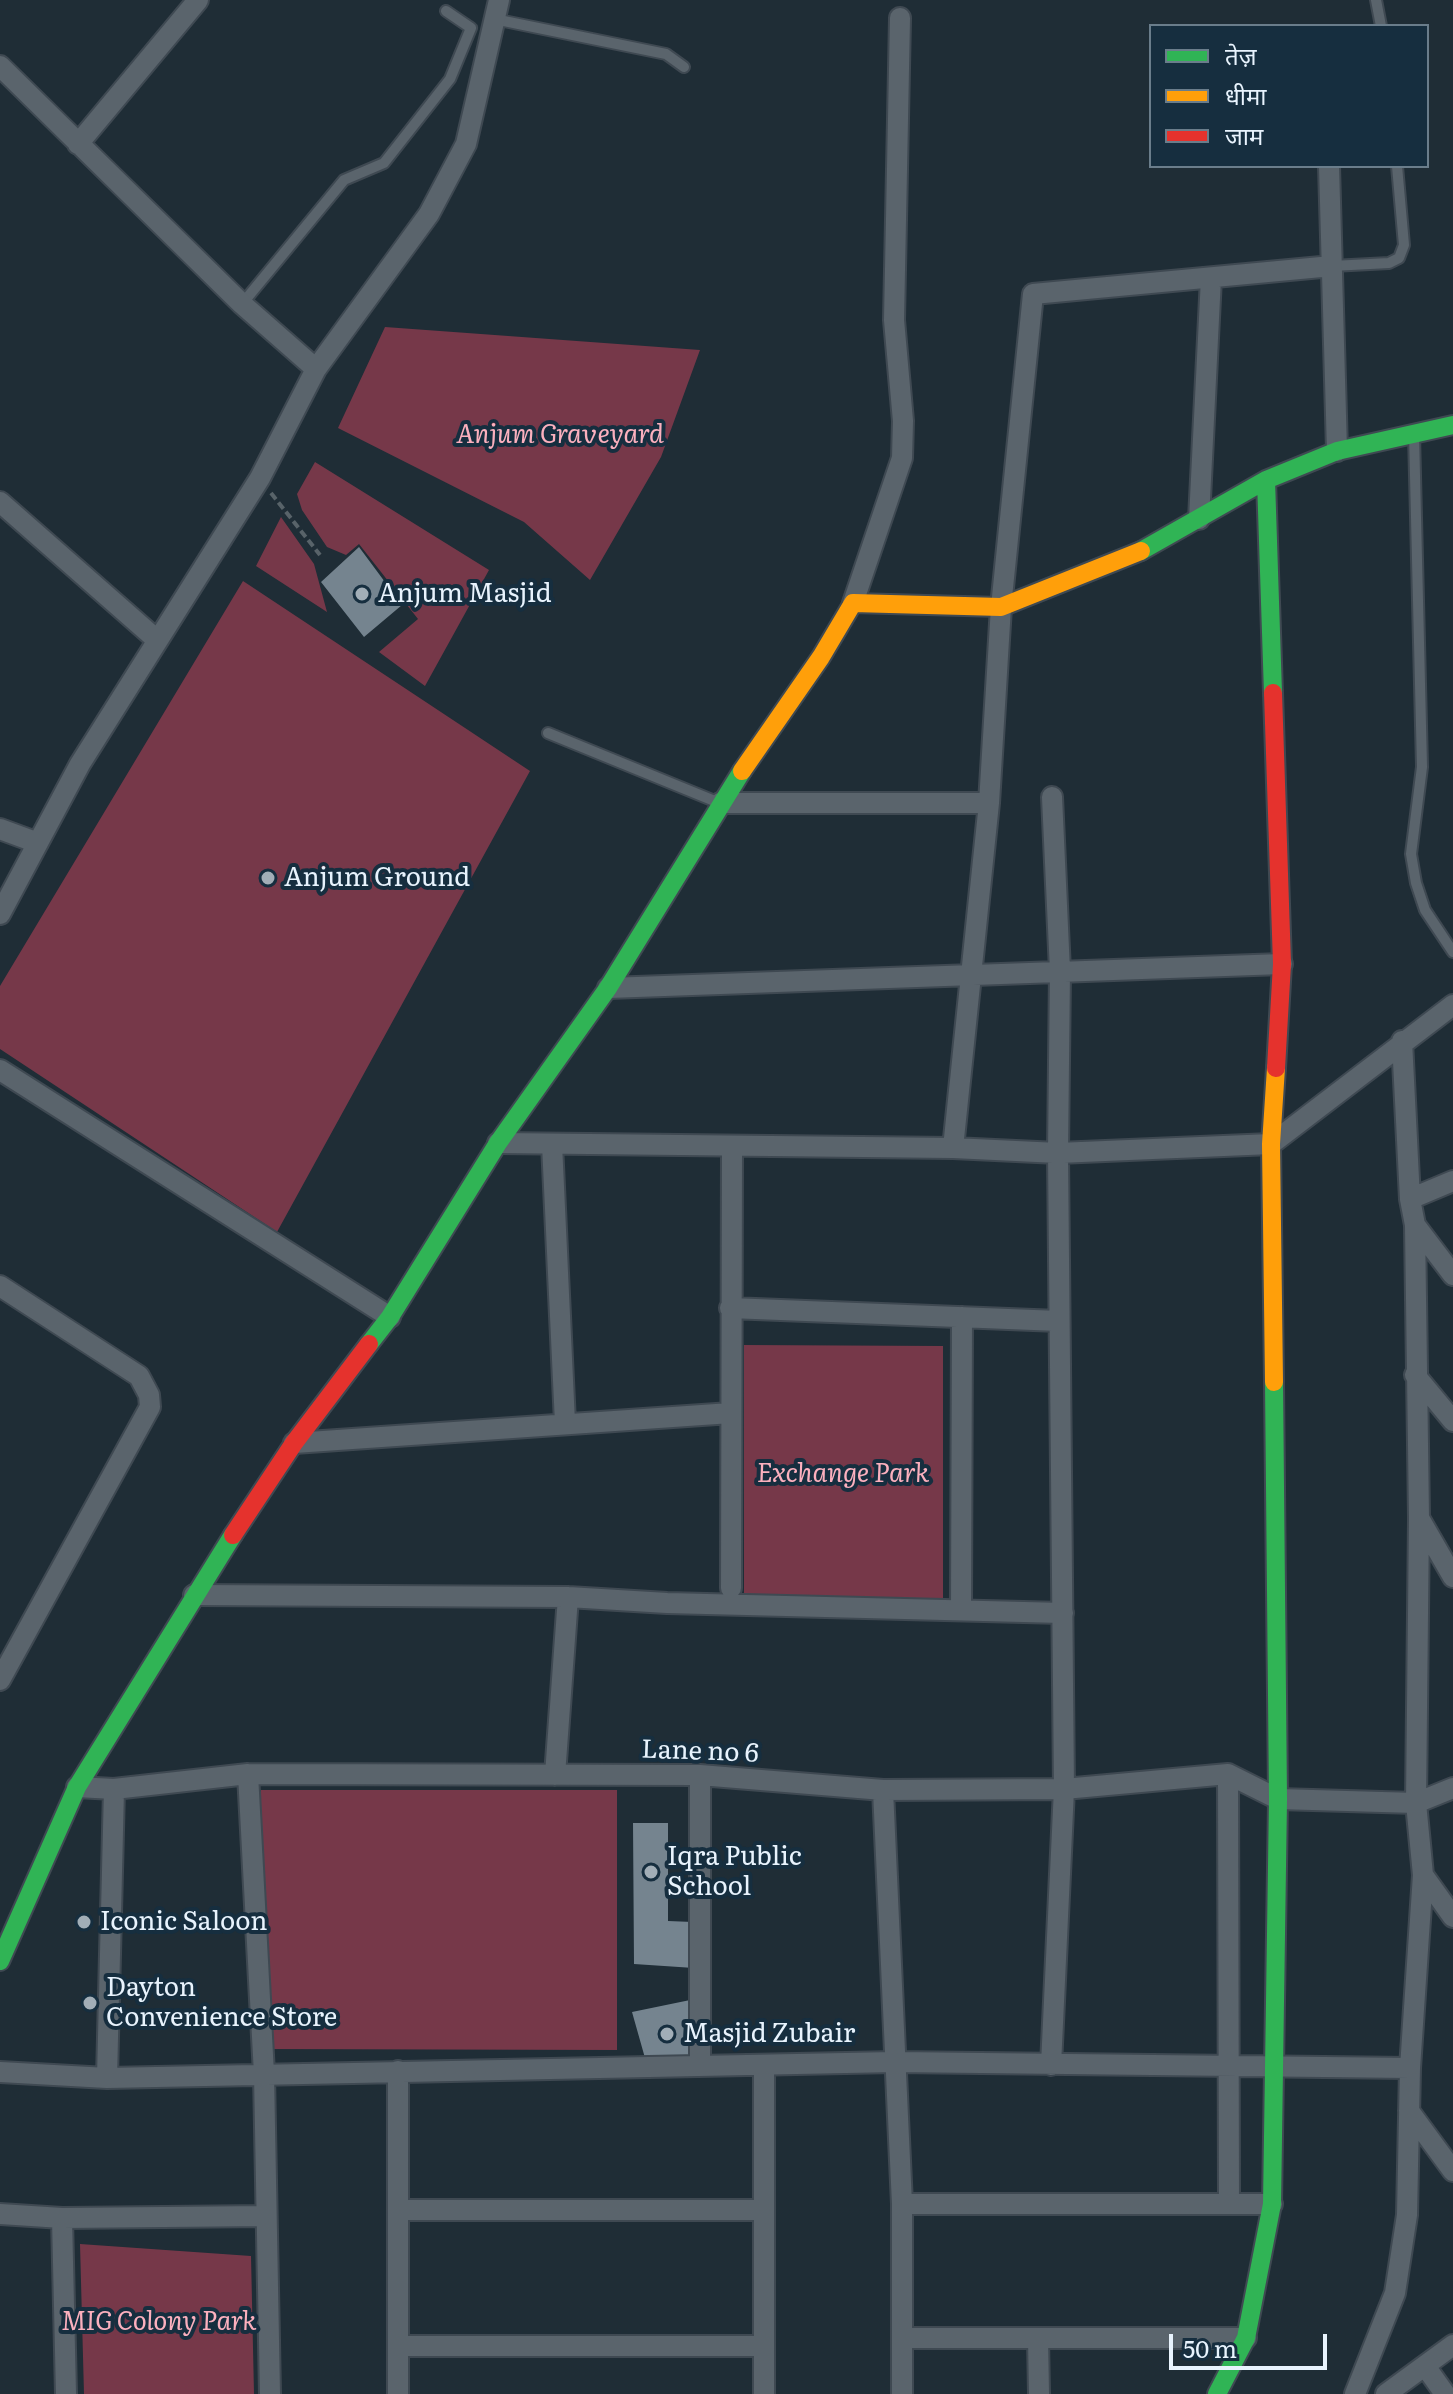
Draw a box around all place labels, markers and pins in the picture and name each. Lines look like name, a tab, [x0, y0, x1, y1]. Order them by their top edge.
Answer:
place label: Anjum Masjid	[378, 578, 552, 610]
marker: Anjum Masjid	[353, 585, 371, 603]
place label: Anjum Ground	[284, 862, 470, 894]
marker: Anjum Ground	[259, 869, 277, 887]
place label: Iqra Public School	[667, 1841, 802, 1902]
marker: Iqra Public School	[642, 1863, 660, 1881]
place label: Iconic Saloon	[100, 1906, 267, 1938]
marker: Iconic Saloon	[75, 1913, 93, 1931]
place label: Dayton Convenience Store	[106, 1972, 337, 2034]
marker: Dayton Convenience Store	[81, 1994, 99, 2012]
place label: Masjid Zubair	[683, 2018, 855, 2050]
marker: Masjid Zubair	[658, 2025, 676, 2043]

